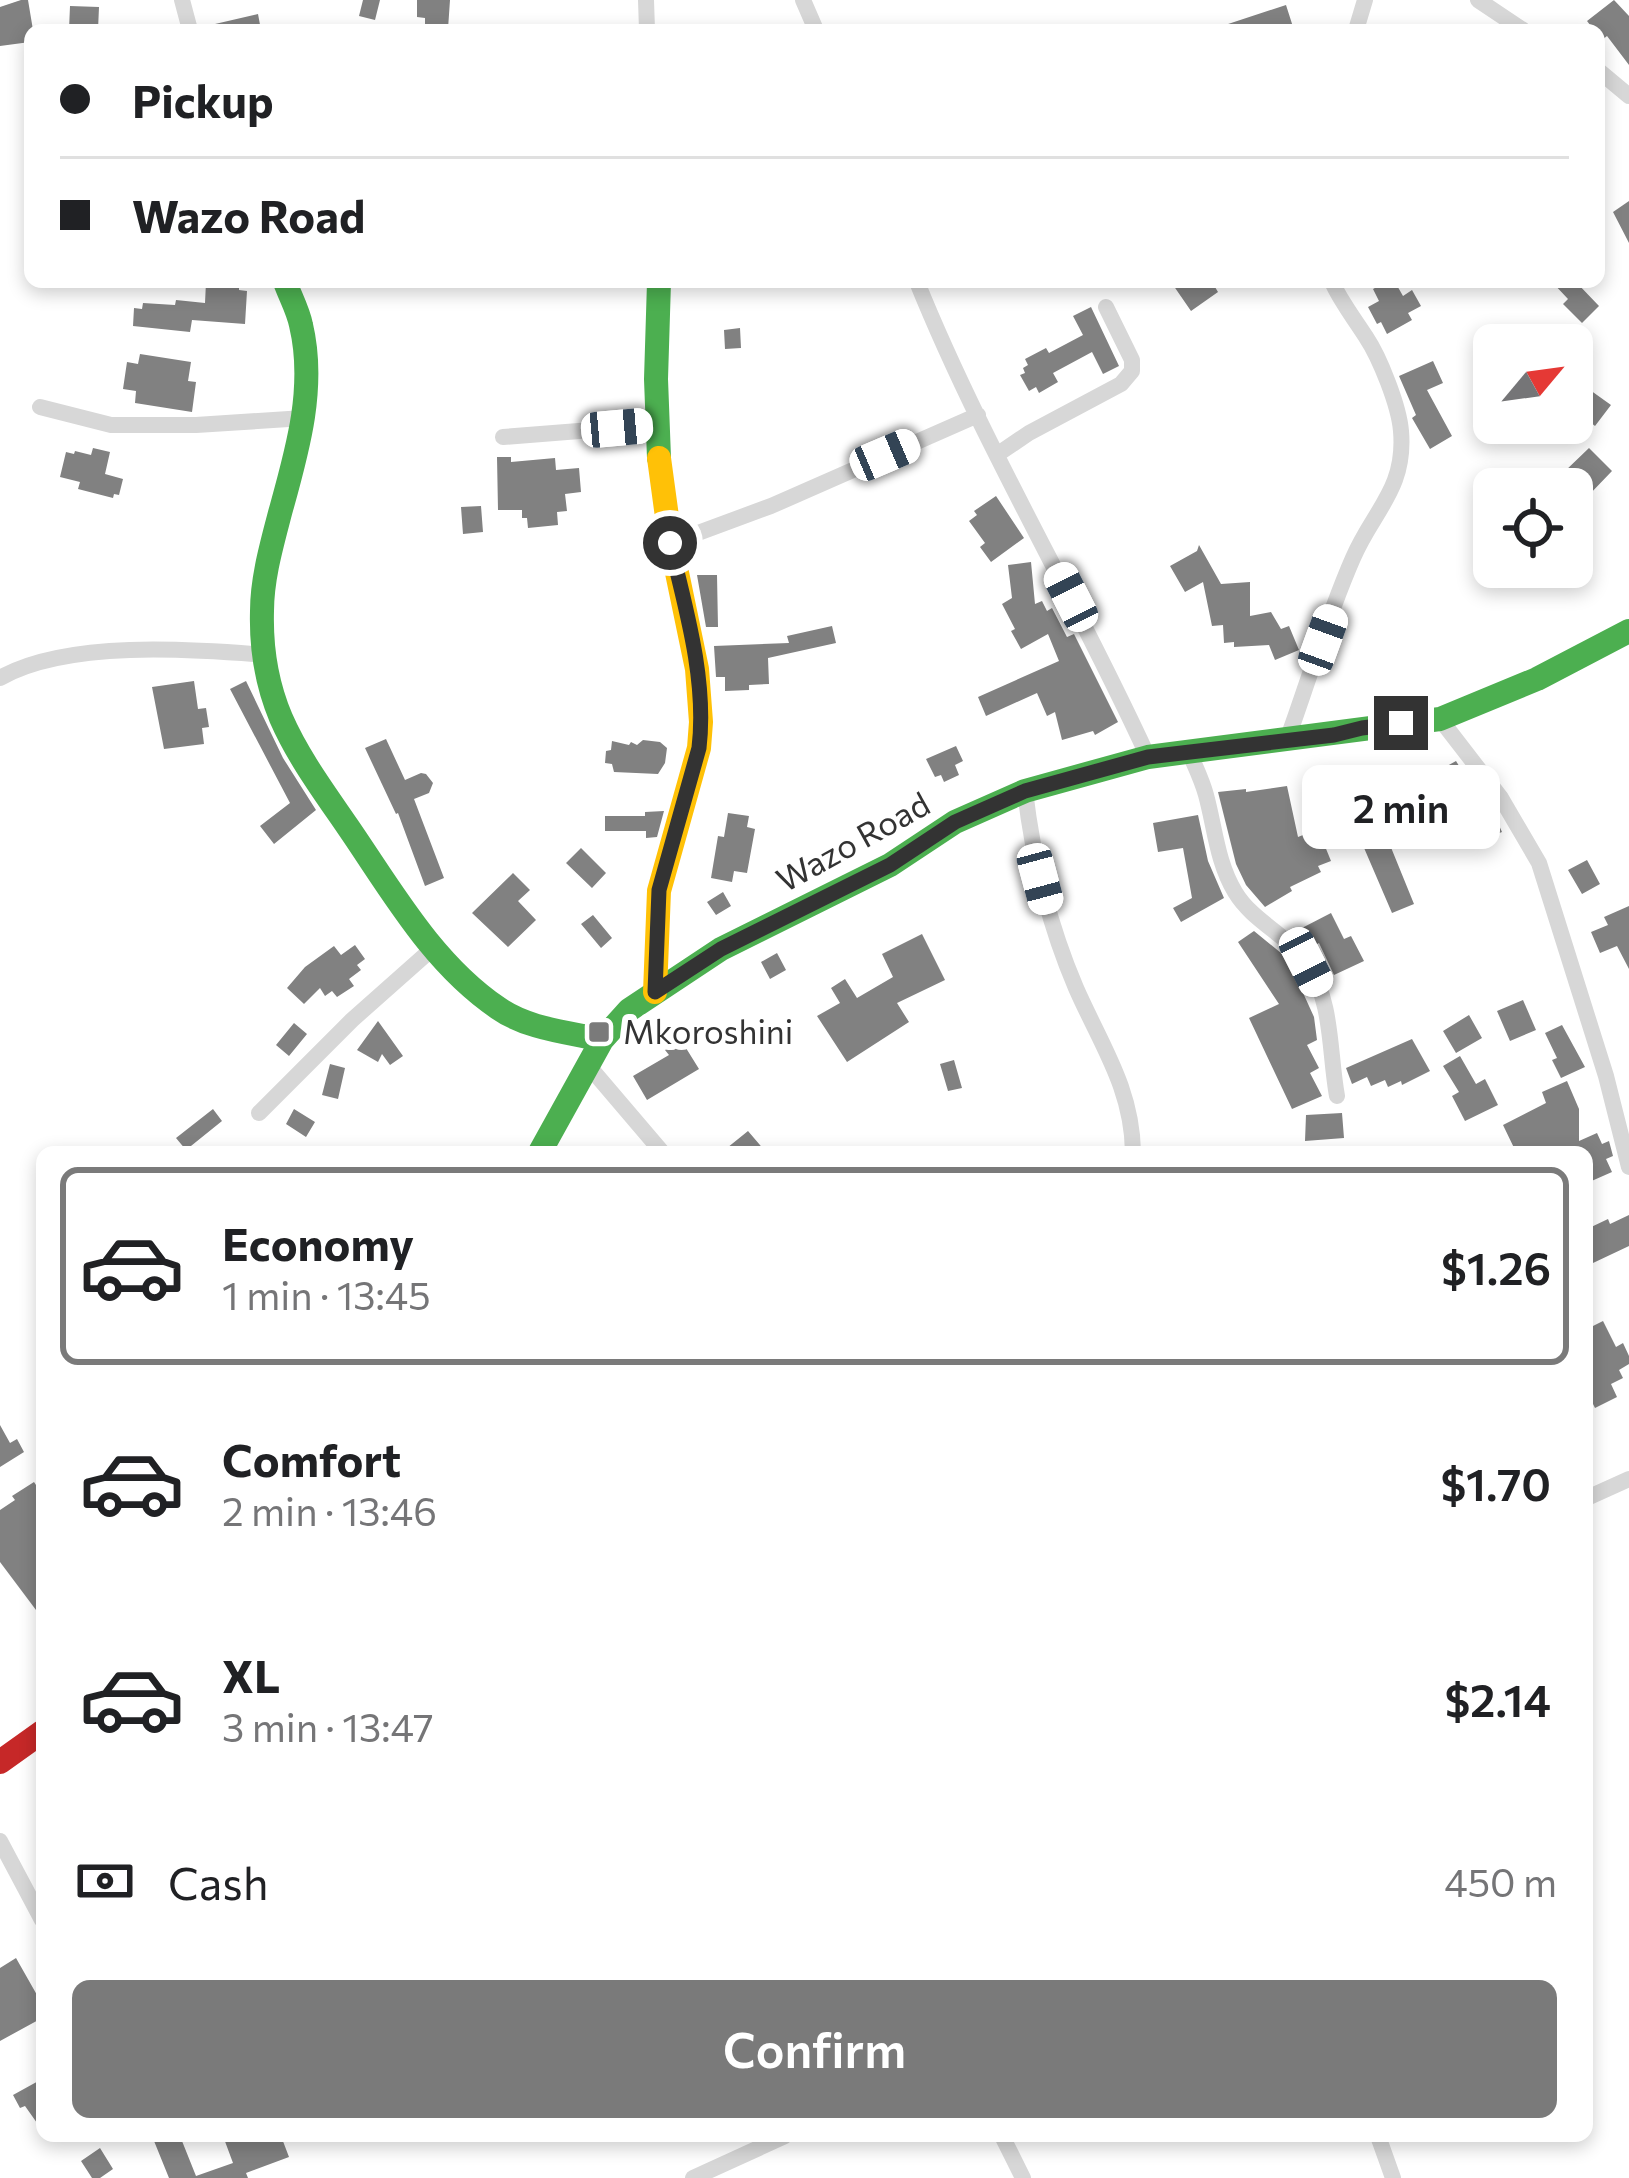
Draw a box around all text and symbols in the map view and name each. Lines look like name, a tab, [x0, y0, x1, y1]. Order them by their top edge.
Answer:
text: Pickup	[132, 72, 274, 127]
text: Wazo Road	[132, 187, 365, 242]
north arrow	[1473, 324, 1593, 444]
map controls	[1473, 324, 1593, 588]
car	[580, 407, 654, 449]
car	[845, 424, 925, 486]
button: locate	[1473, 468, 1593, 588]
route start	[643, 516, 697, 570]
car	[1039, 557, 1103, 637]
car	[1294, 600, 1352, 680]
route end	[1374, 696, 1428, 750]
callout: 2 min	[1302, 765, 1500, 849]
street label: Wazo Road	[769, 782, 936, 899]
text: 2 min	[1353, 783, 1449, 831]
car	[1013, 840, 1067, 918]
car	[1274, 922, 1338, 1002]
place label: Mkoroshini	[623, 1010, 793, 1051]
marker: Mkoroshini	[586, 1019, 612, 1045]
icon: car	[78, 1212, 186, 1320]
text: Economy	[222, 1215, 414, 1270]
text: $1.26	[1441, 1239, 1551, 1294]
text: 1 min · 13:45	[222, 1270, 431, 1318]
icon: car	[78, 1428, 186, 1536]
text: Comfort	[222, 1431, 401, 1486]
text: $1.70	[1440, 1455, 1551, 1510]
text: 2 min · 13:46	[222, 1486, 437, 1534]
icon: car	[78, 1644, 186, 1752]
text: XL	[222, 1647, 280, 1702]
text: $2.14	[1444, 1671, 1551, 1726]
text: 3 min · 13:47	[222, 1702, 434, 1750]
icon: cash	[72, 1848, 138, 1914]
text: Cash	[168, 1854, 269, 1909]
text: 450 m	[1444, 1857, 1557, 1905]
button: Confirm	[72, 1980, 1557, 2118]

